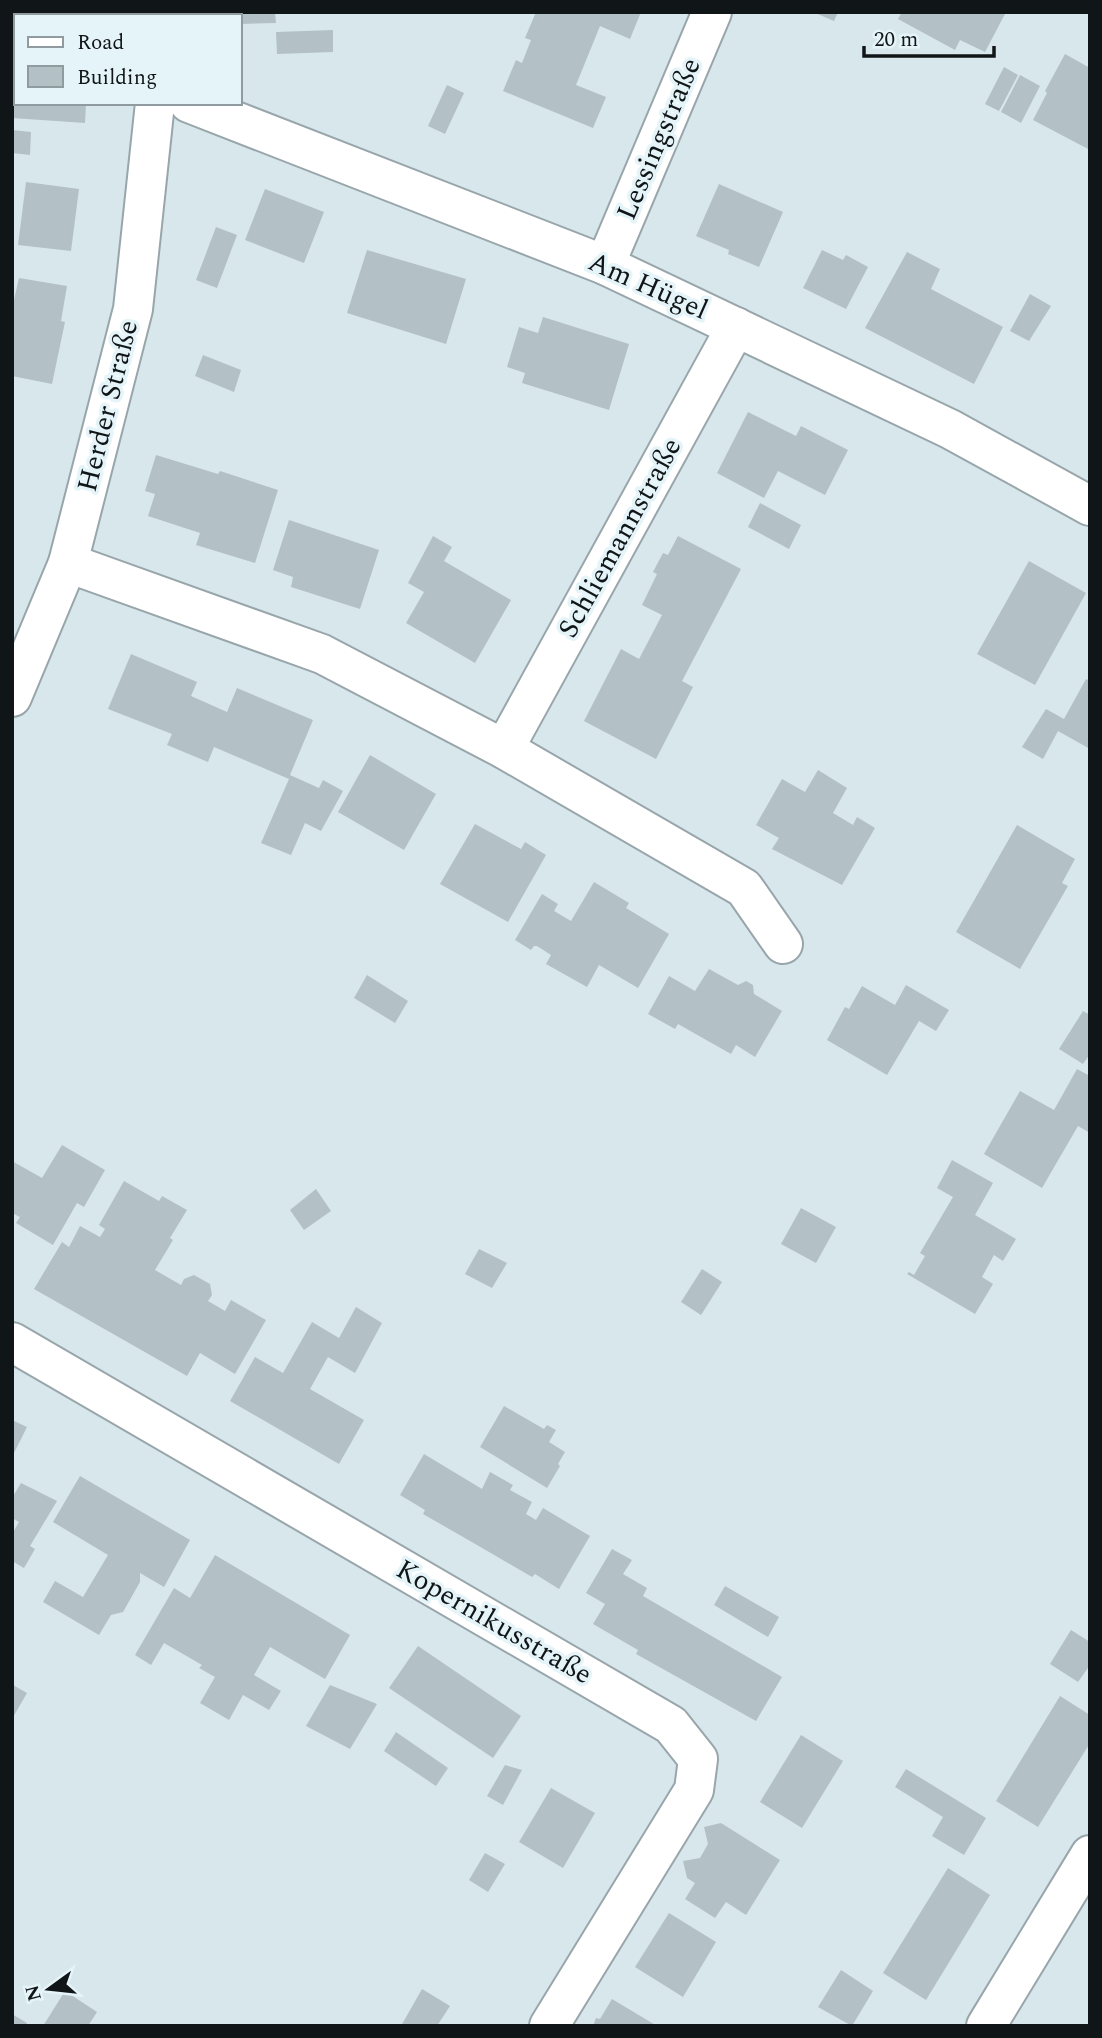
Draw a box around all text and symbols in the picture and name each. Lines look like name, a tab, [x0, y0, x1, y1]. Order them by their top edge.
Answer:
legend	[14, 14, 242, 105]
scale bar	[864, 14, 993, 58]
text: 20 m	[874, 24, 918, 56]
text: Road	[77, 27, 124, 59]
street label: Lessingstraße	[605, 51, 713, 227]
text: Building	[77, 62, 157, 94]
street label: Am Hügel	[581, 240, 715, 332]
street label: Herder Straße	[66, 316, 150, 496]
street label: Schliemannstraße	[547, 430, 693, 646]
street label: Kopernikusstraße	[388, 1548, 600, 1696]
north arrow	[14, 1954, 84, 2024]
text: N	[18, 1982, 50, 2004]

